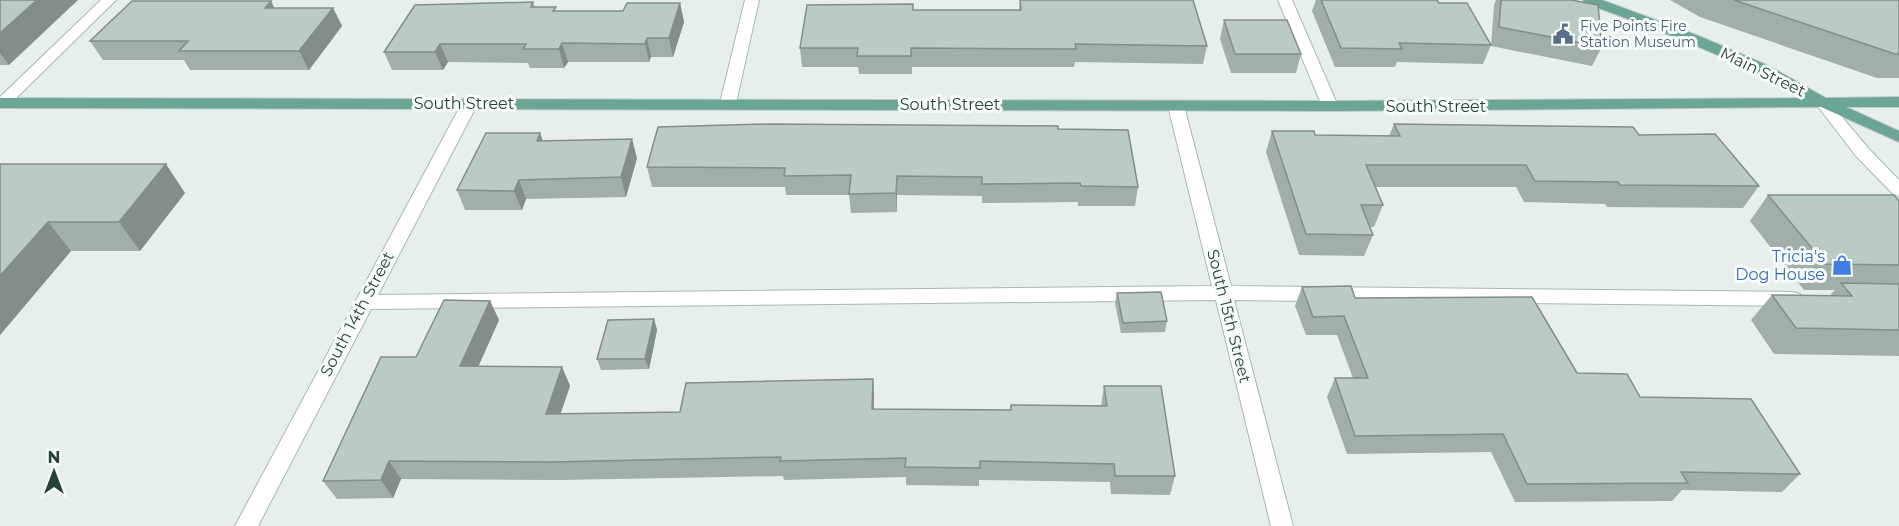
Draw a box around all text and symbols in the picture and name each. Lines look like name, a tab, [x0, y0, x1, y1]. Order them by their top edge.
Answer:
place label: Five Points Fire Station Museum	[1580, 17, 1696, 51]
public building icon: Five Points Fire Station Museum	[1551, 22, 1575, 46]
street label: Main Street	[1717, 43, 1809, 101]
street label: South Street	[414, 94, 515, 113]
street label: South Street	[900, 95, 1001, 114]
street label: South Street	[1386, 97, 1487, 116]
street label: South 15th Street	[1203, 247, 1255, 385]
place label: Tricia's Dog House	[1735, 247, 1825, 284]
street label: South 14th Street	[316, 248, 398, 380]
shop icon: Tricia's Dog House	[1830, 253, 1854, 277]
north arrow	[24, 442, 84, 502]
text: N	[48, 448, 60, 467]

